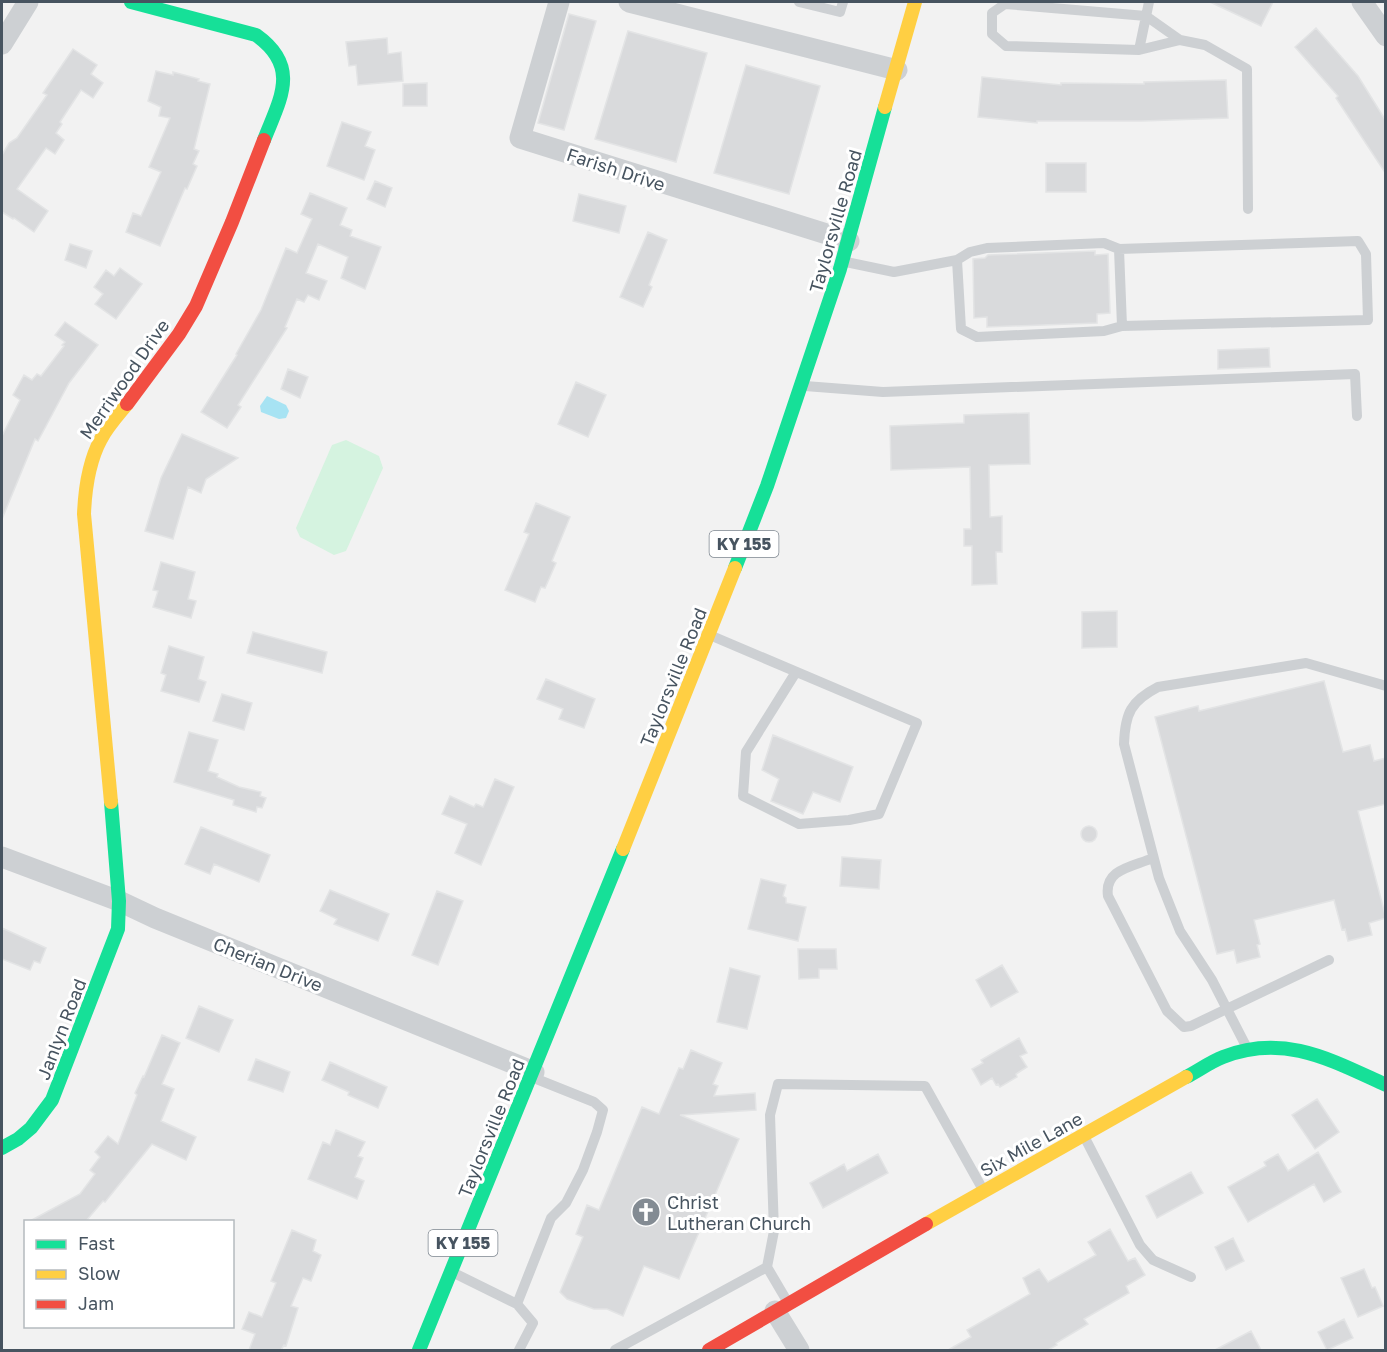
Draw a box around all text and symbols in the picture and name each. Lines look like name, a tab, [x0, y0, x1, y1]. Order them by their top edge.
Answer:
street label: Farish Drive	[564, 143, 668, 195]
street label: Taylorsville Road	[804, 147, 866, 295]
street label: Merriwood Drive	[75, 315, 173, 443]
road number: KY 155	[710, 531, 778, 557]
street label: Taylorsville Road	[635, 604, 711, 750]
street label: Cherian Drive	[210, 932, 326, 996]
street label: Janlyn Road	[32, 975, 90, 1083]
street label: Taylorsville Road	[453, 1055, 529, 1201]
street label: Six Mile Lane	[976, 1107, 1086, 1181]
place label: Christ Lutheran Church	[667, 1191, 811, 1234]
church icon: Christ Lutheran Church	[630, 1196, 662, 1228]
legend	[24, 1220, 234, 1328]
road number: KY 155	[428, 1230, 498, 1256]
text: Fast	[78, 1232, 115, 1254]
text: Slow	[78, 1262, 121, 1284]
text: Jam	[78, 1292, 114, 1314]

